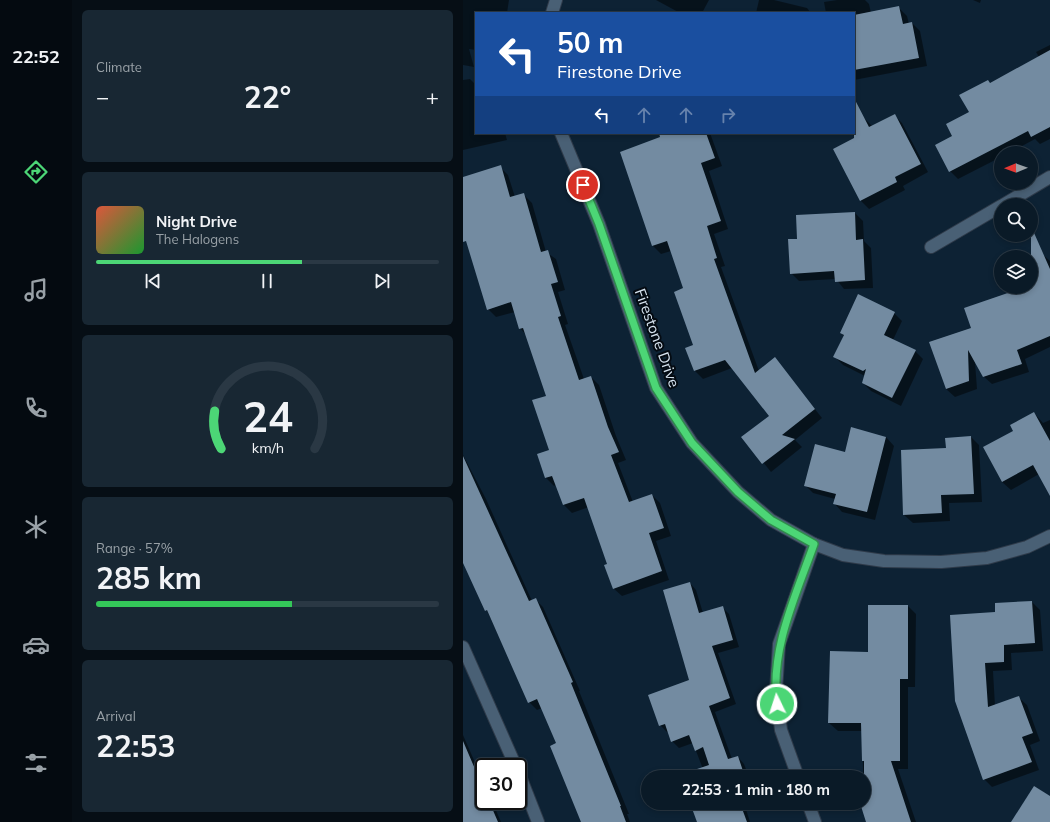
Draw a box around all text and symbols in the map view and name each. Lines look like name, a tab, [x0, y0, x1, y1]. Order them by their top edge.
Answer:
text: 50 m	[557, 25, 623, 60]
icon: left	[491, 28, 543, 80]
text: 22:52	[12, 45, 60, 68]
text: Climate	[96, 59, 142, 75]
text: Firestone Drive	[557, 60, 681, 83]
text: 22°	[244, 78, 291, 116]
text: −	[96, 83, 109, 111]
text: +	[426, 83, 439, 111]
icon: left	[591, 104, 613, 126]
icon: ahead	[633, 104, 655, 126]
icon: ahead	[675, 104, 697, 126]
icon: right	[717, 104, 739, 126]
north arrow	[994, 146, 1038, 190]
map controls	[994, 146, 1038, 294]
icon: directions	[22, 158, 50, 186]
pin	[566, 168, 600, 202]
icon: arrive	[572, 174, 594, 196]
button: search	[994, 198, 1038, 242]
text: Night Drive	[156, 212, 237, 231]
text: The Halogens	[156, 231, 239, 247]
button: layers	[994, 250, 1038, 294]
icon: previous	[142, 270, 164, 292]
icon: pause	[256, 270, 278, 292]
icon: next	[371, 270, 393, 292]
icon: music	[22, 276, 50, 304]
street label: Firestone Drive	[631, 286, 684, 390]
text: 24	[243, 390, 292, 442]
icon: phone	[22, 394, 50, 422]
text: km/h	[251, 439, 284, 457]
icon: climate	[22, 513, 50, 541]
text: Range · 57%	[96, 540, 173, 556]
text: 285 km	[96, 559, 202, 597]
icon: car	[22, 631, 50, 659]
position arrow	[756, 683, 798, 725]
text: Arrival	[96, 708, 136, 724]
text: 22:53	[96, 727, 175, 765]
icon: filters	[22, 749, 50, 777]
speed limit sign: 30	[475, 758, 527, 810]
text: 22:53 · 1 min · 180 m	[682, 780, 830, 799]

